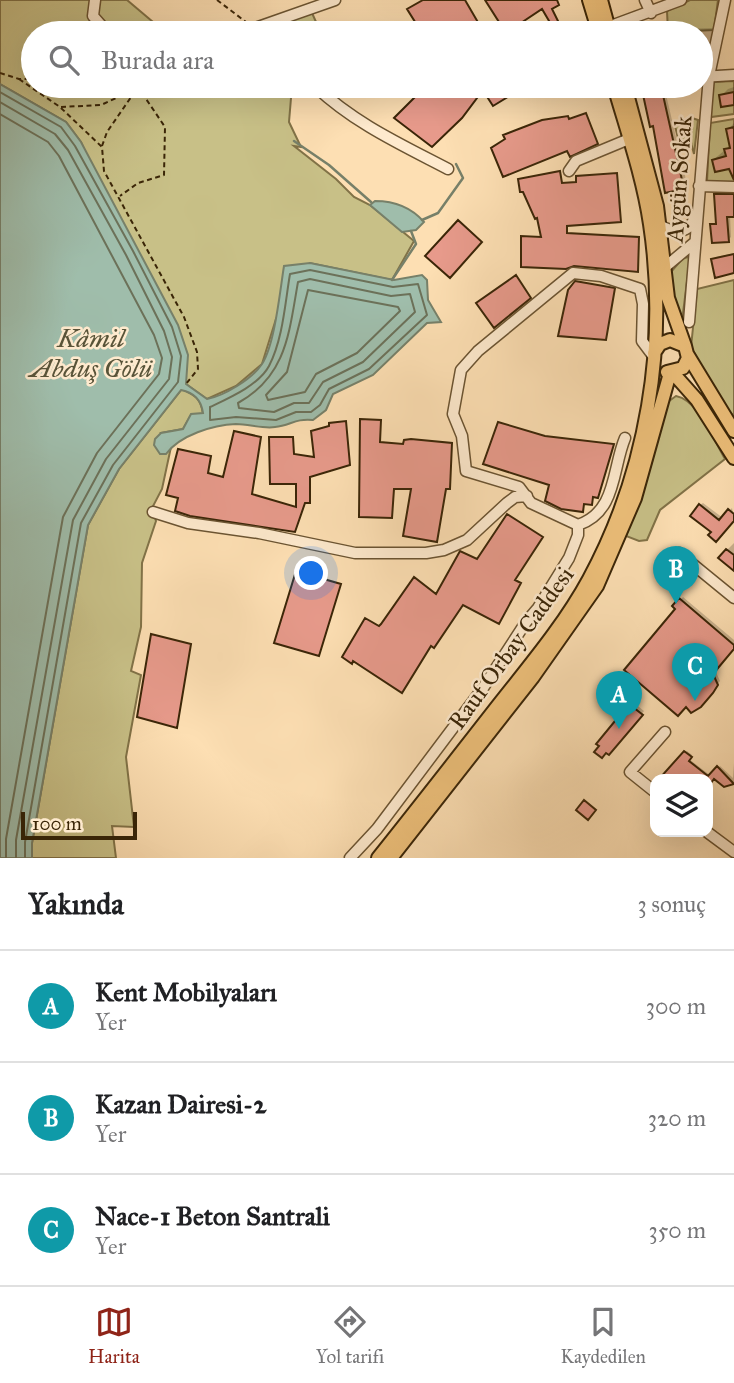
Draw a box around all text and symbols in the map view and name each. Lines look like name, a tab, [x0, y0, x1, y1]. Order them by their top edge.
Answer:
search box	[21, 21, 713, 98]
icon: search	[45, 41, 83, 79]
text: Burada ara	[101, 44, 214, 76]
street label: Aygün Sokak	[660, 114, 698, 245]
water label: Kâmil Abduş Gölü	[27, 322, 154, 384]
pin: B	[653, 546, 699, 604]
your location	[294, 556, 328, 590]
street label: Rauf Orbay Caddesi	[442, 560, 580, 735]
pin: C	[672, 643, 718, 701]
pin: A	[596, 671, 642, 729]
map controls	[650, 774, 713, 837]
button: layers	[650, 774, 713, 837]
scale bar	[21, 809, 136, 841]
text: 100 m	[32, 812, 82, 835]
text: Yakında	[28, 886, 124, 922]
text: 3 sonuç	[637, 890, 706, 918]
text: Kent Mobilyaları	[95, 976, 277, 1008]
text: A	[43, 992, 59, 1020]
text: 300 m	[646, 992, 706, 1020]
text: Yer	[95, 1008, 126, 1036]
text: Kazan Dairesi-2	[95, 1088, 266, 1120]
text: B	[43, 1104, 59, 1132]
text: 320 m	[648, 1104, 706, 1132]
text: Yer	[95, 1120, 126, 1148]
text: Nace-1 Beton Santrali	[95, 1200, 330, 1232]
text: C	[43, 1216, 59, 1244]
text: 350 m	[648, 1216, 706, 1244]
text: Yer	[95, 1232, 126, 1260]
tab: Harita	[88, 1303, 140, 1368]
tab: Yol tarifi	[316, 1303, 384, 1368]
tab: Kaydedilen	[560, 1303, 646, 1368]

